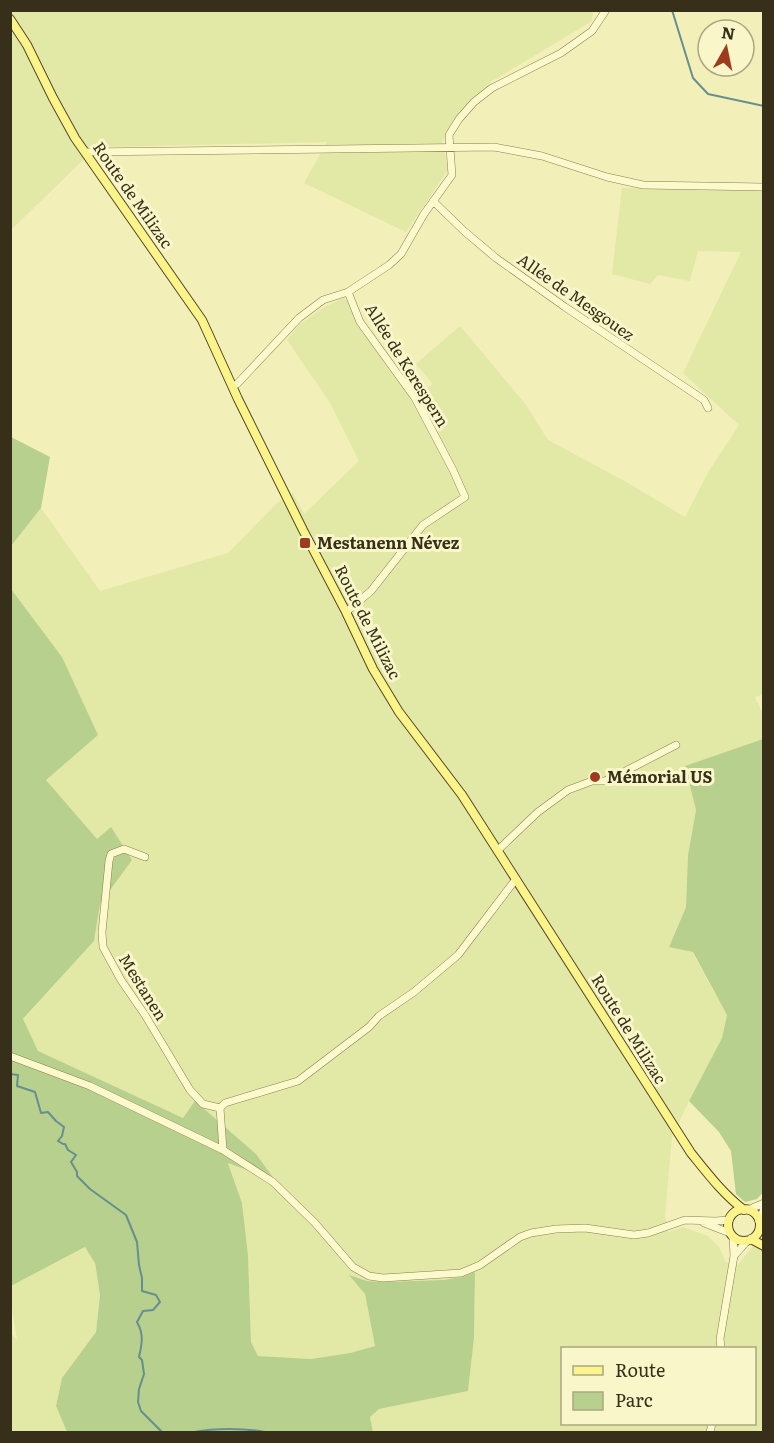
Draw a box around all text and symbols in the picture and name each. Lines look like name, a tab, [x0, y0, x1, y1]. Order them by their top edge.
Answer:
north arrow	[696, 18, 756, 78]
text: N	[720, 19, 737, 45]
street label: Route de Milizac	[88, 136, 180, 253]
street label: Allée de Mesgouez	[513, 247, 640, 346]
street label: Allée de Kerespern	[360, 298, 456, 431]
place label: Mestanenn Névez	[317, 530, 460, 554]
marker: Mestanenn Névez	[298, 536, 312, 550]
street label: Route de Milizac	[330, 560, 408, 683]
place label: Mémorial US	[607, 764, 712, 788]
marker: Mémorial US	[588, 770, 602, 784]
street label: Mestanen	[114, 948, 174, 1025]
street label: Route de Milizac	[586, 969, 673, 1088]
legend	[561, 1347, 756, 1425]
text: Route	[615, 1356, 665, 1383]
text: Parc	[615, 1386, 653, 1413]

